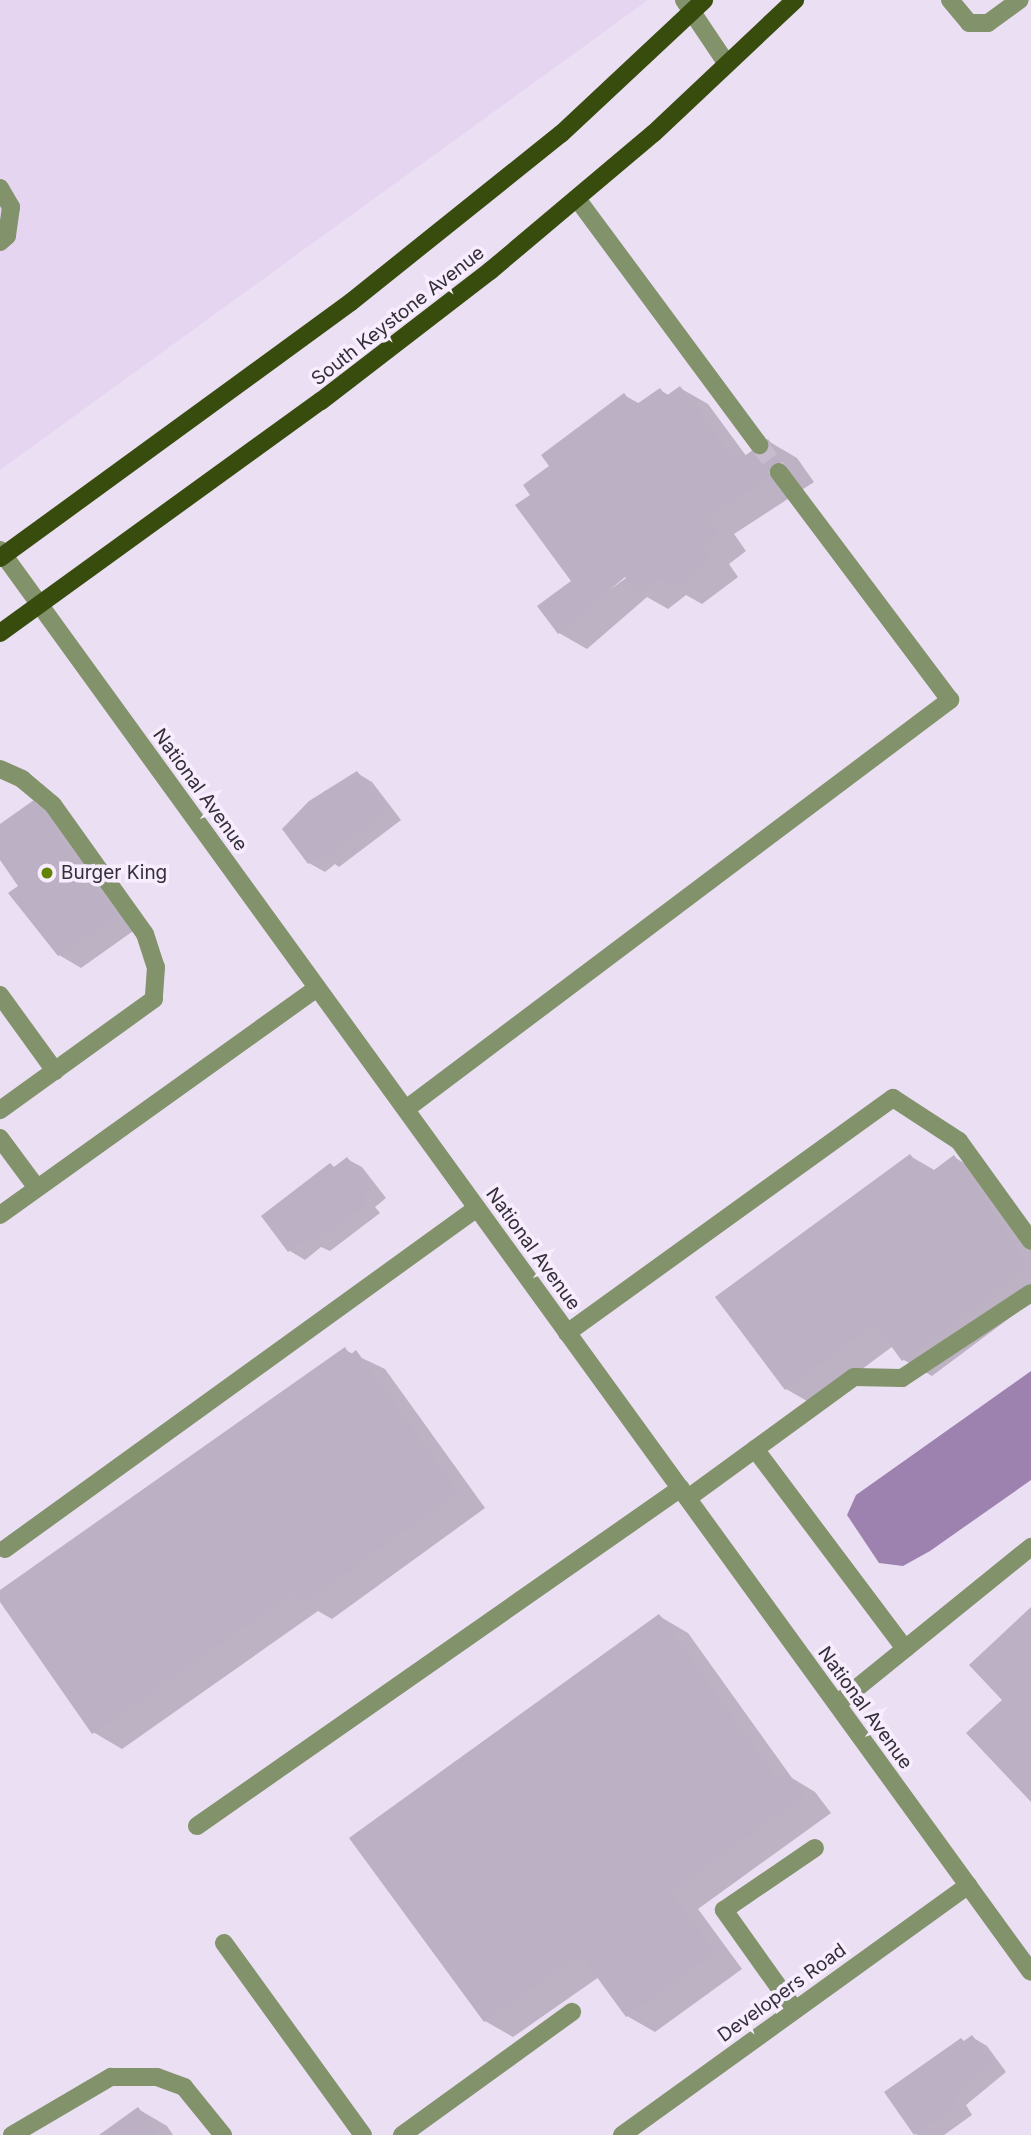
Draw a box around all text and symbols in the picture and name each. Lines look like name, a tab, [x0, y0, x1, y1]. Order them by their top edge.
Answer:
street label: South Keystone Avenue	[307, 241, 489, 391]
street label: National Avenue	[148, 724, 252, 856]
place label: Burger King	[61, 862, 167, 884]
marker: Burger King	[39, 865, 55, 881]
street label: National Avenue	[481, 1183, 585, 1315]
street label: National Avenue	[813, 1642, 917, 1774]
street label: Developers Road	[713, 1939, 851, 2047]

